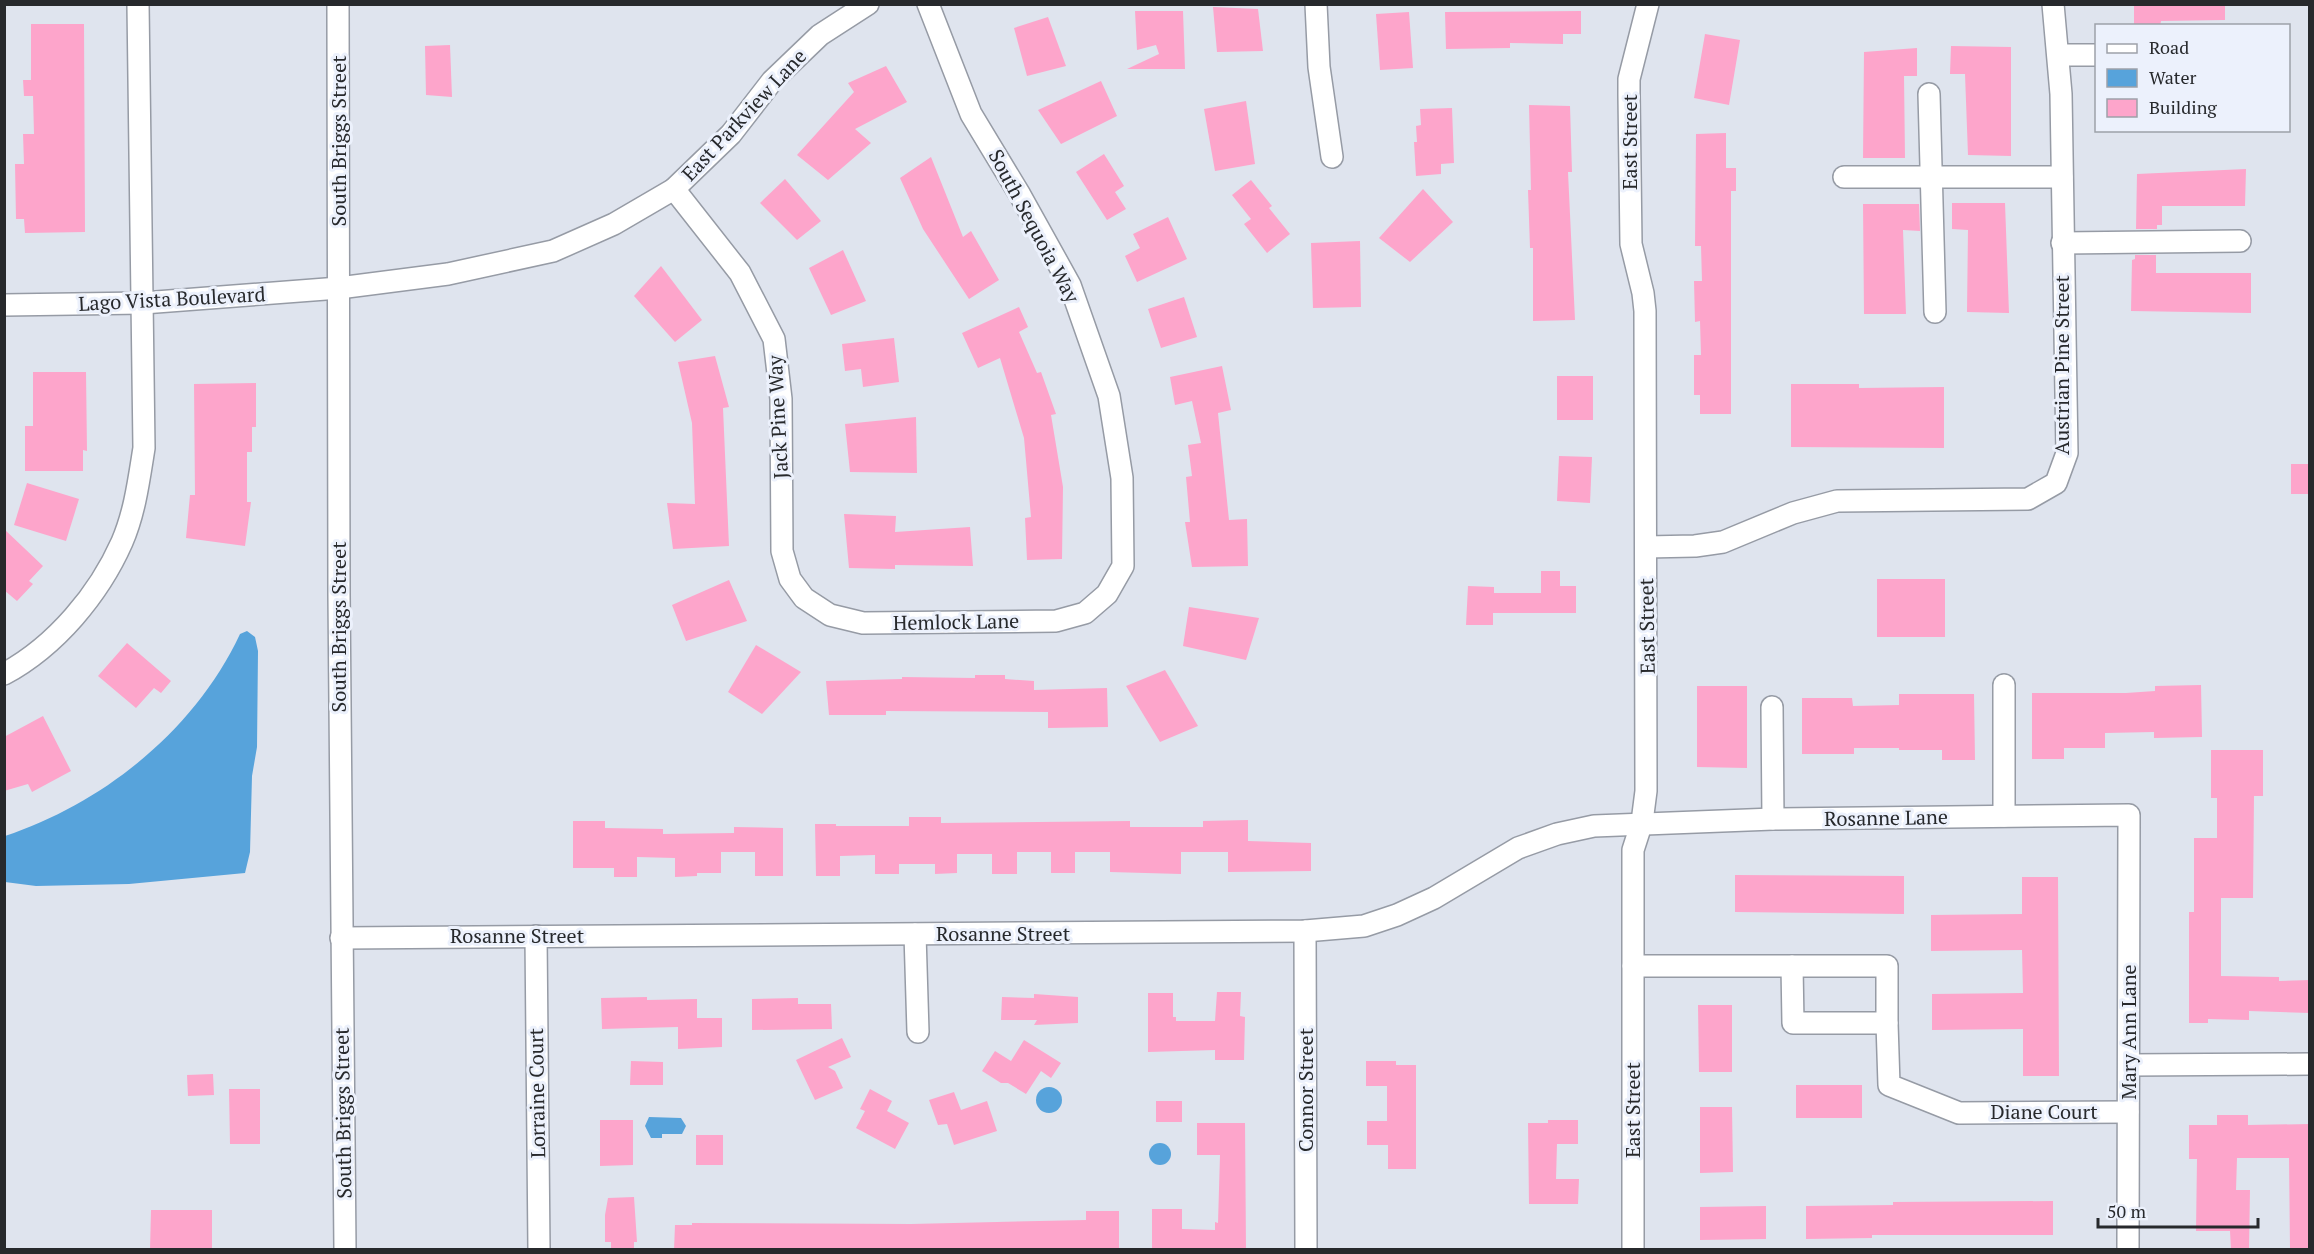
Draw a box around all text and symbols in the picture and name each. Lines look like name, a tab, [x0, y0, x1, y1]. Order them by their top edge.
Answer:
legend	[2095, 24, 2290, 132]
text: Road	[2149, 35, 2189, 59]
street label: East Parkview Lane	[675, 43, 812, 187]
street label: South Briggs Street	[325, 55, 352, 227]
text: Water	[2149, 65, 2196, 89]
street label: East Street	[1616, 93, 1643, 190]
text: Building	[2149, 95, 2217, 119]
street label: South Sequoia Way	[983, 144, 1087, 308]
street label: Austrian Pine Street	[2048, 274, 2075, 455]
street label: Lago Vista Boulevard	[78, 280, 266, 317]
street label: Jack Pine Way	[761, 354, 794, 480]
street label: South Briggs Street	[325, 541, 352, 713]
street label: East Street	[1632, 577, 1661, 674]
street label: Hemlock Lane	[893, 607, 1019, 636]
street label: Rosanne Lane	[1824, 803, 1948, 832]
street label: Rosanne Street	[936, 920, 1071, 947]
street label: Rosanne Street	[450, 922, 585, 949]
street label: Mary Ann Lane	[2115, 964, 2142, 1100]
street label: South Briggs Street	[327, 1027, 357, 1199]
street label: Lorraine Court	[522, 1027, 551, 1158]
street label: Connor Street	[1292, 1027, 1319, 1152]
street label: East Street	[1619, 1061, 1646, 1158]
street label: Diane Court	[1990, 1098, 2098, 1125]
scale bar	[2098, 1191, 2258, 1229]
text: 50 m	[2107, 1199, 2147, 1223]

